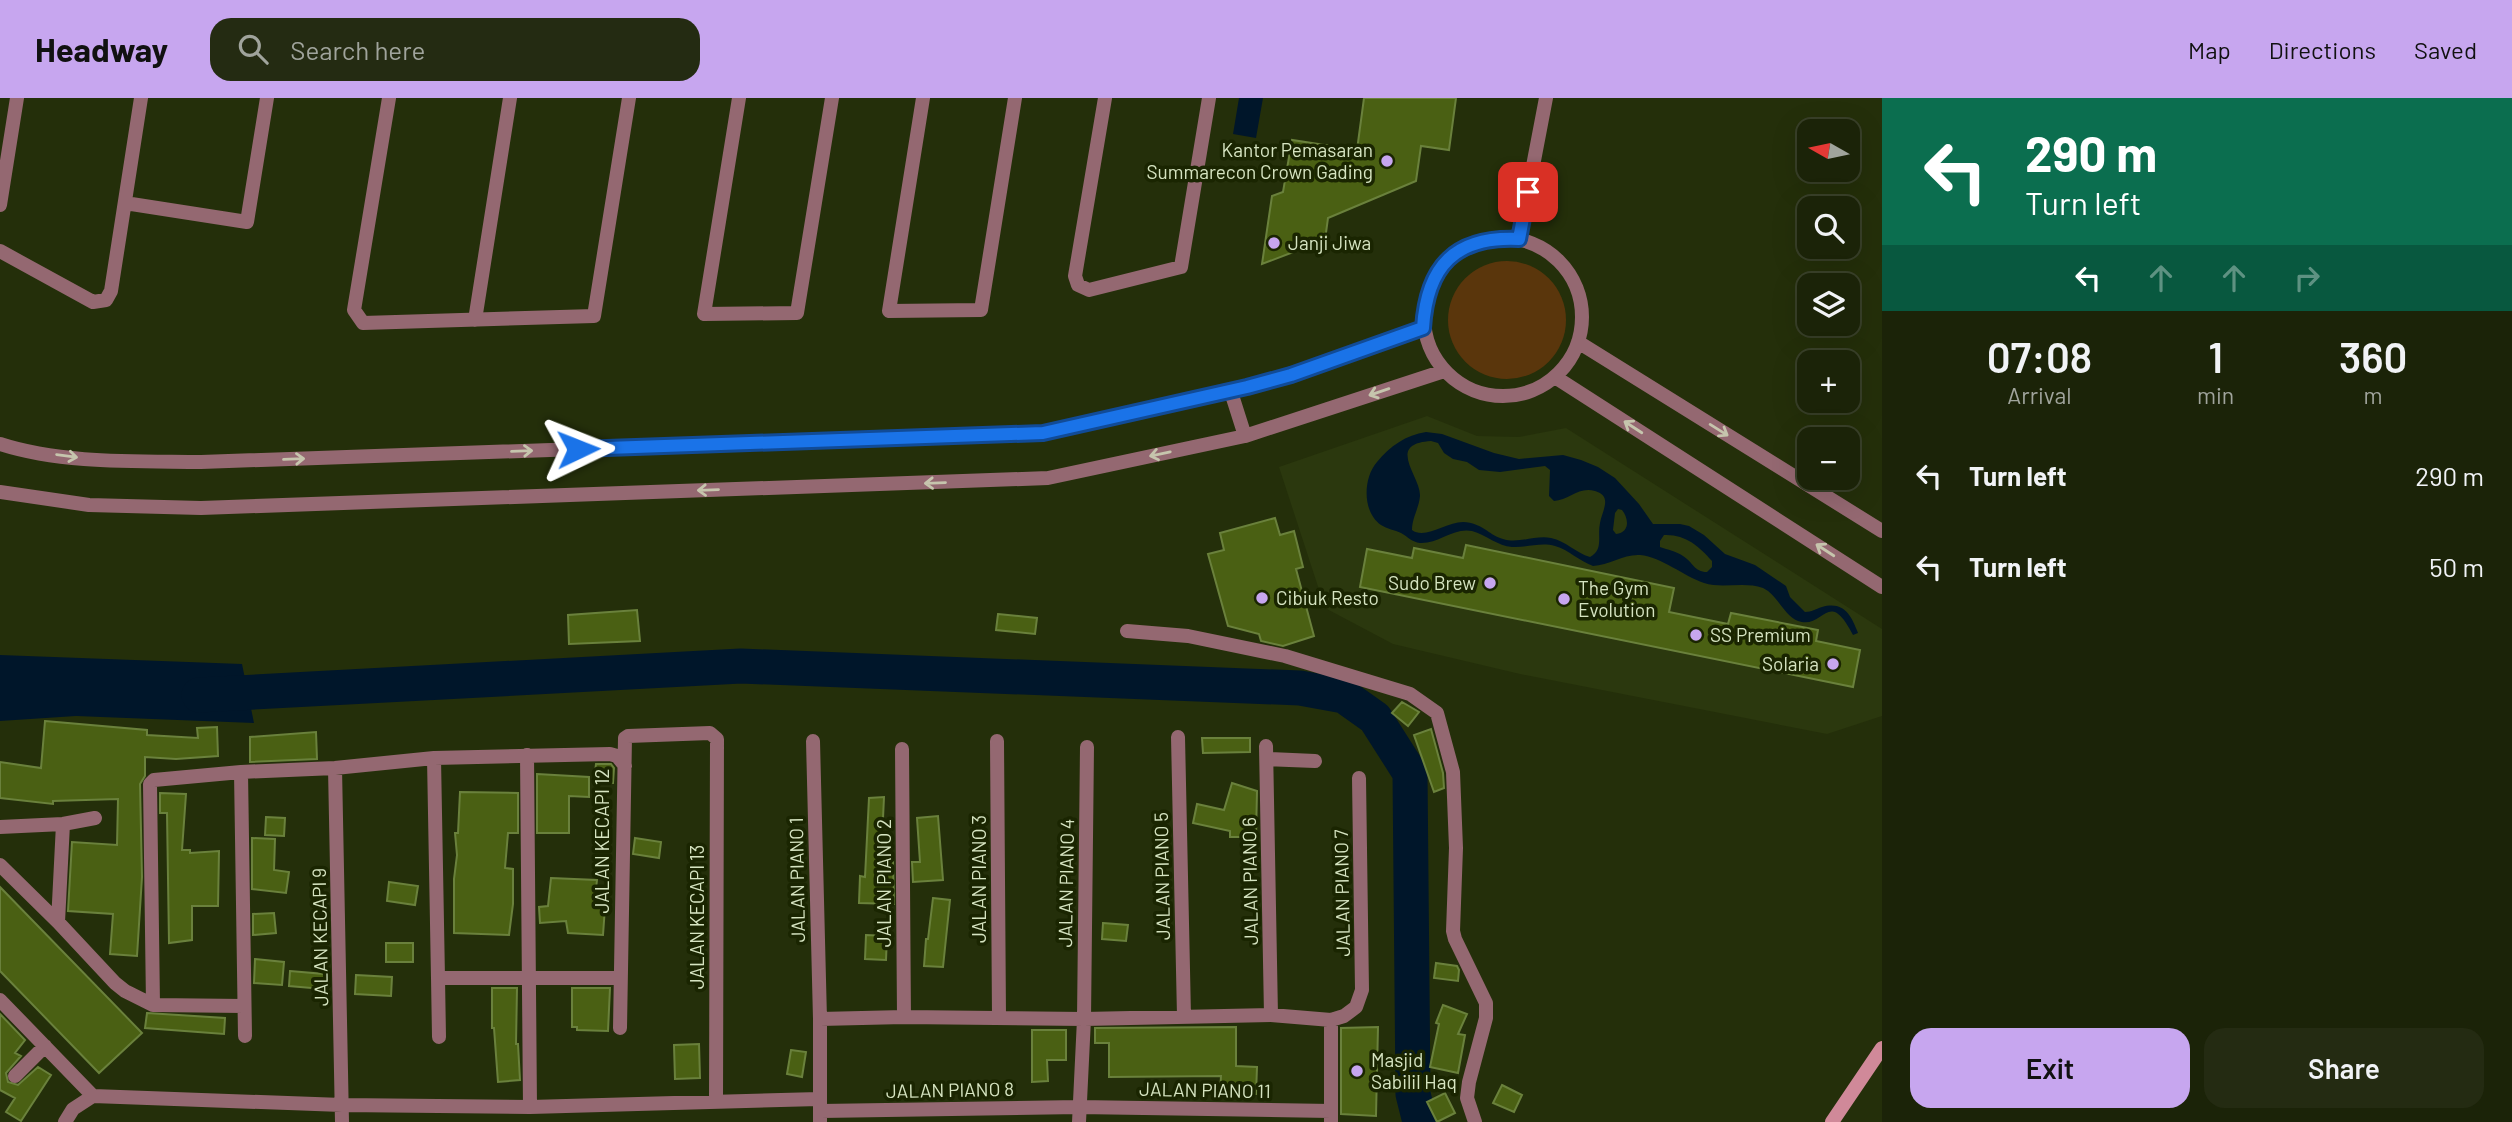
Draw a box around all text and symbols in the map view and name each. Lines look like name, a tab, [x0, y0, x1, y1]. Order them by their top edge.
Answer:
search box	[210, 18, 700, 81]
text: Headway	[35, 29, 168, 69]
icon: search	[234, 30, 272, 68]
text: Search here	[290, 34, 425, 65]
text: Map	[2188, 35, 2231, 64]
text: Directions	[2269, 35, 2376, 64]
text: Saved	[2414, 35, 2477, 64]
north arrow	[1797, 119, 1860, 182]
map controls	[1797, 119, 1860, 490]
text: 290 m	[2025, 123, 2157, 182]
icon: left	[1910, 126, 2001, 217]
place label: Kantor Pemasaran Summarecon Crown Gading	[1147, 138, 1373, 183]
marker: Kantor Pemasaran Summarecon Crown Gading	[1379, 153, 1395, 169]
pin	[1498, 162, 1558, 222]
icon: arrive	[1509, 173, 1547, 211]
text: Turn left	[2025, 183, 2142, 221]
button: search	[1797, 196, 1860, 259]
place label: Janji Jiwa	[1288, 231, 1371, 254]
marker: Janji Jiwa	[1266, 235, 1282, 251]
icon: left	[2069, 259, 2107, 297]
icon: ahead	[2142, 259, 2180, 297]
icon: ahead	[2215, 259, 2253, 297]
icon: right	[2288, 259, 2326, 297]
button: layers	[1797, 273, 1860, 336]
text: 07:08	[1987, 331, 2092, 381]
text: 1	[2208, 331, 2223, 381]
text: 360	[2339, 331, 2407, 381]
button: +	[1797, 350, 1860, 413]
text: Arrival	[2007, 381, 2072, 409]
text: min	[2197, 381, 2234, 409]
text: m	[2364, 381, 2383, 409]
one-way arrow	[1368, 387, 1390, 400]
position arrow	[541, 412, 615, 486]
one-way arrow	[1624, 420, 1643, 434]
one-way arrow	[1709, 423, 1729, 437]
button: −	[1797, 427, 1860, 490]
one-way arrow	[510, 445, 533, 458]
one-way arrow	[1149, 448, 1172, 461]
one-way arrow	[55, 450, 78, 463]
one-way arrow	[282, 453, 305, 466]
icon: left	[1910, 457, 1948, 495]
text: Turn left	[1969, 460, 2067, 491]
text: 290 m	[2415, 460, 2484, 491]
one-way arrow	[924, 476, 947, 489]
one-way arrow	[697, 484, 720, 497]
one-way arrow	[1815, 543, 1835, 557]
icon: left	[1910, 548, 1948, 586]
text: Turn left	[1969, 551, 2067, 582]
text: 50 m	[2429, 551, 2484, 582]
place label: Sudo Brew	[1388, 571, 1476, 594]
marker: Sudo Brew	[1482, 575, 1498, 591]
place label: The Gym Evolution	[1578, 576, 1655, 621]
place label: Cibiuk Resto	[1276, 586, 1379, 609]
marker: Cibiuk Resto	[1254, 590, 1270, 606]
marker: The Gym Evolution	[1556, 591, 1572, 607]
place label: SS Premium	[1710, 623, 1811, 646]
marker: SS Premium	[1688, 627, 1704, 643]
place label: Solaria	[1762, 652, 1819, 675]
marker: Solaria	[1825, 656, 1841, 672]
street label: JALAN KECAPI 12	[590, 768, 613, 914]
street label: JALAN PIANO 5	[1149, 812, 1174, 940]
street label: JALAN PIANO 3	[967, 815, 990, 943]
street label: JALAN PIANO 1	[784, 817, 809, 943]
street label: JALAN PIANO 6	[1237, 817, 1262, 945]
street label: JALAN PIANO 4	[1053, 818, 1078, 948]
street label: JALAN PIANO 2	[872, 819, 895, 947]
street label: JALAN PIANO 7	[1329, 829, 1354, 957]
street label: JALAN KECAPI 13	[685, 845, 708, 989]
street label: JALAN KECAPI 9	[307, 868, 332, 1006]
button: Exit	[1910, 1028, 2190, 1108]
button: Share	[2204, 1028, 2484, 1108]
place label: Masjid Sabilil Haq	[1371, 1048, 1457, 1093]
marker: Masjid Sabilil Haq	[1349, 1063, 1365, 1079]
street label: JALAN PIANO 8	[886, 1077, 1014, 1102]
street label: JALAN PIANO 11	[1139, 1077, 1271, 1102]

